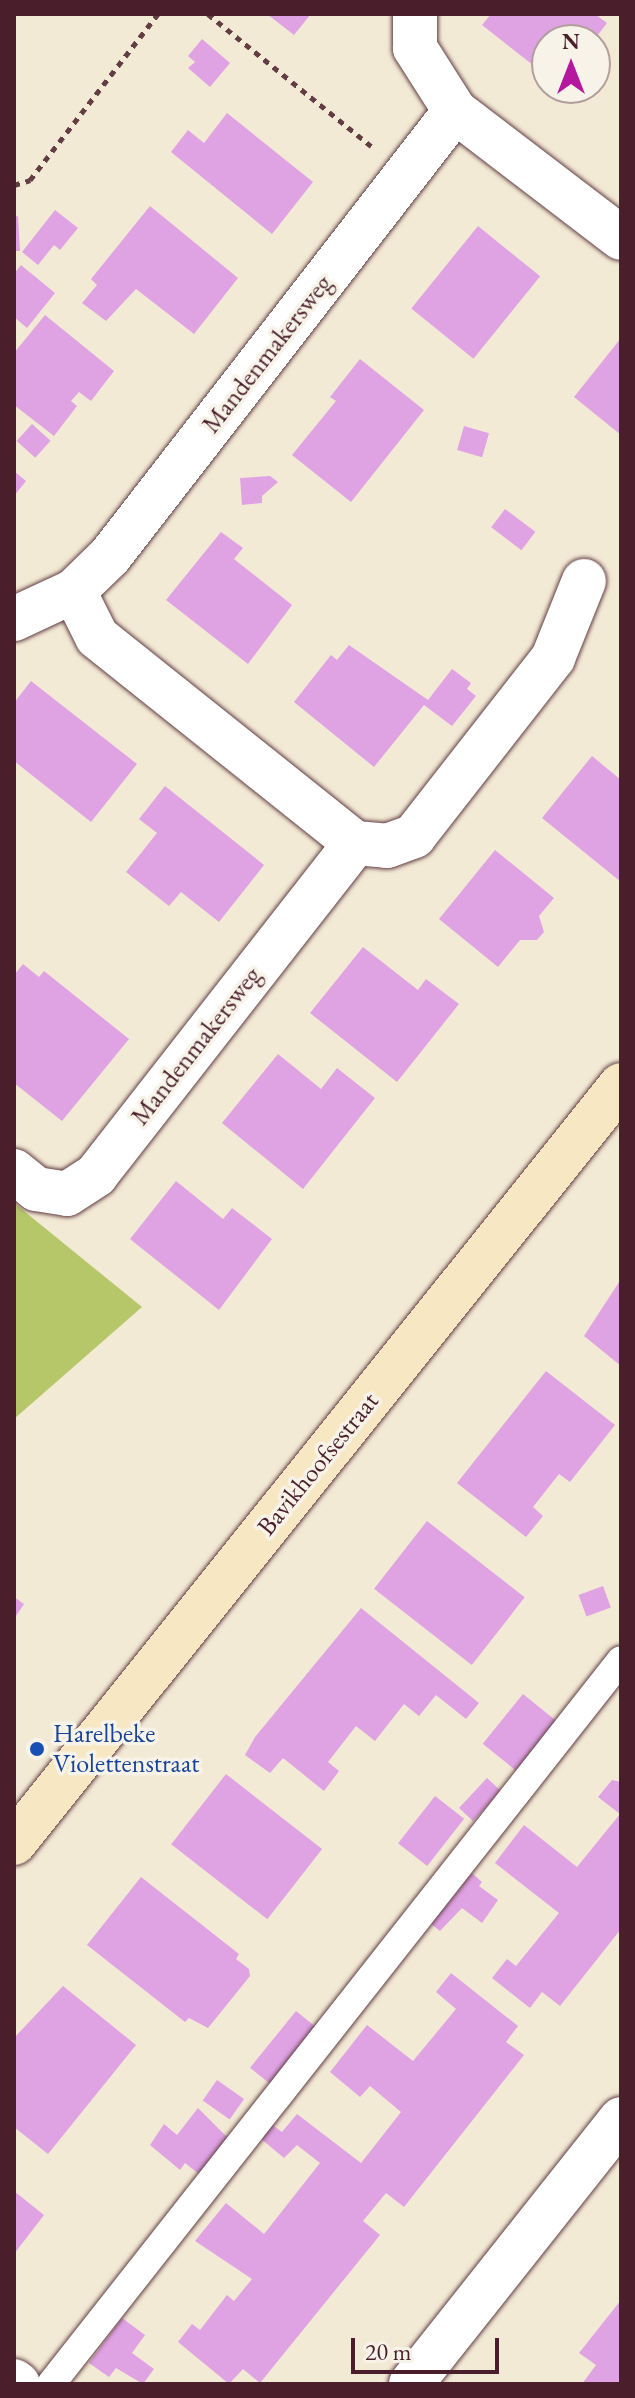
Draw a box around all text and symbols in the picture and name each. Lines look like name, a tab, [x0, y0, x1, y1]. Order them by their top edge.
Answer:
north arrow	[531, 24, 611, 104]
text: N	[562, 27, 580, 56]
street label: Mandenmakersweg	[195, 268, 339, 440]
street label: Mandenmakersweg	[124, 960, 268, 1132]
street label: Bavikhoofsestraat	[251, 1386, 385, 1542]
place label: Harelbeke Violettenstraat	[53, 1718, 200, 1780]
marker: Harelbeke Violettenstraat	[28, 1740, 46, 1758]
scale bar	[355, 2322, 503, 2372]
text: 20 m	[365, 2336, 412, 2367]

